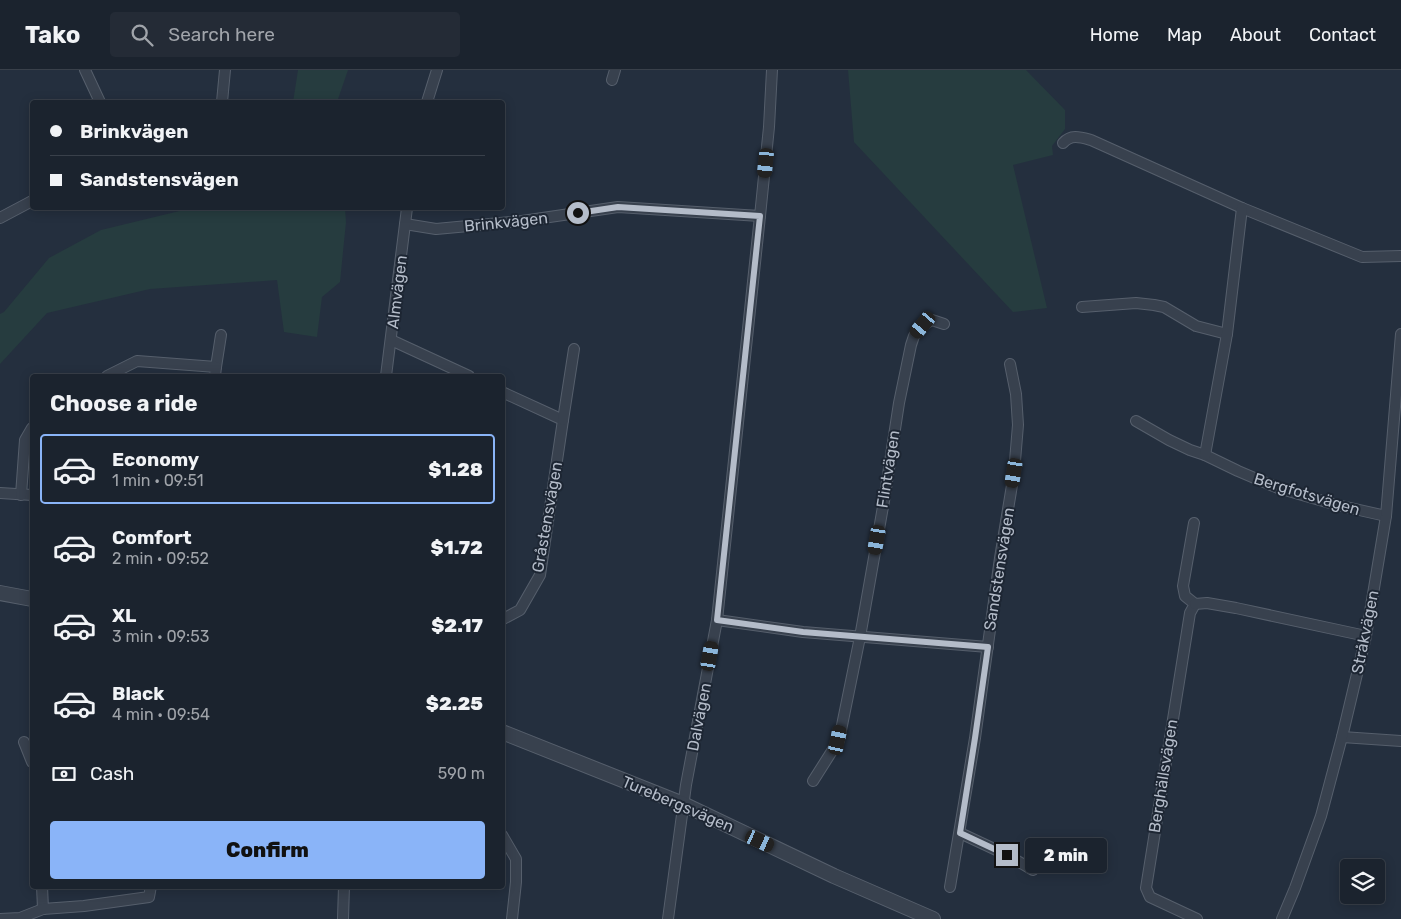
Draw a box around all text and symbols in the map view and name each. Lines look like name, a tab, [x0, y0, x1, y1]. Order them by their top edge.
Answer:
search box	[110, 12, 460, 57]
text: Tako	[25, 21, 80, 49]
icon: search	[128, 21, 156, 49]
text: Search here	[168, 23, 275, 46]
text: Home	[1090, 24, 1139, 46]
text: Map	[1167, 24, 1202, 46]
text: About	[1230, 24, 1281, 46]
text: Contact	[1309, 24, 1376, 46]
text: Brinkvägen	[80, 120, 188, 143]
car	[756, 147, 775, 179]
text: Sandstensvägen	[80, 168, 239, 191]
route start	[567, 202, 589, 224]
street label: Brinkvägen	[463, 208, 549, 236]
street label: Almvägen	[383, 254, 411, 330]
car	[907, 309, 938, 341]
text: Choose a ride	[50, 390, 197, 417]
street label: Flintvägen	[872, 429, 904, 509]
icon: car	[52, 447, 97, 492]
text: Economy	[112, 448, 199, 471]
car	[1004, 457, 1023, 489]
text: $1.28	[428, 458, 483, 481]
street label: Gråstensvägen	[528, 460, 566, 574]
street label: Bergfotsvägen	[1252, 469, 1362, 519]
text: 1 min · 09:51	[112, 471, 204, 490]
street label: Sandstensvägen	[980, 506, 1018, 632]
car	[867, 524, 886, 556]
icon: car	[52, 525, 97, 570]
text: Comfort	[112, 526, 192, 549]
text: $1.72	[431, 536, 483, 559]
text: 2 min · 09:52	[112, 549, 209, 568]
street label: Stråkvägen	[1348, 589, 1382, 675]
icon: car	[52, 603, 97, 648]
text: XL	[112, 604, 136, 627]
text: $2.17	[431, 614, 483, 637]
text: 3 min · 09:53	[112, 627, 209, 646]
car	[700, 640, 719, 672]
icon: car	[52, 681, 97, 726]
street label: Dalvägen	[683, 681, 715, 753]
text: Black	[112, 682, 164, 705]
text: $2.25	[426, 692, 483, 715]
text: 4 min · 09:54	[112, 705, 210, 724]
street label: Berghällsvägen	[1145, 718, 1181, 834]
car	[827, 724, 848, 756]
icon: cash	[50, 760, 78, 788]
text: Cash	[90, 762, 134, 785]
text: 590 m	[438, 764, 485, 783]
street label: Turebergsvägen	[619, 772, 737, 836]
button: Confirm	[50, 821, 485, 879]
car	[743, 828, 776, 854]
callout: 2 min	[1024, 838, 1107, 872]
route end	[996, 844, 1018, 866]
text: 2 min	[1044, 846, 1088, 865]
map controls	[1340, 859, 1385, 904]
button: layers	[1340, 859, 1385, 904]

